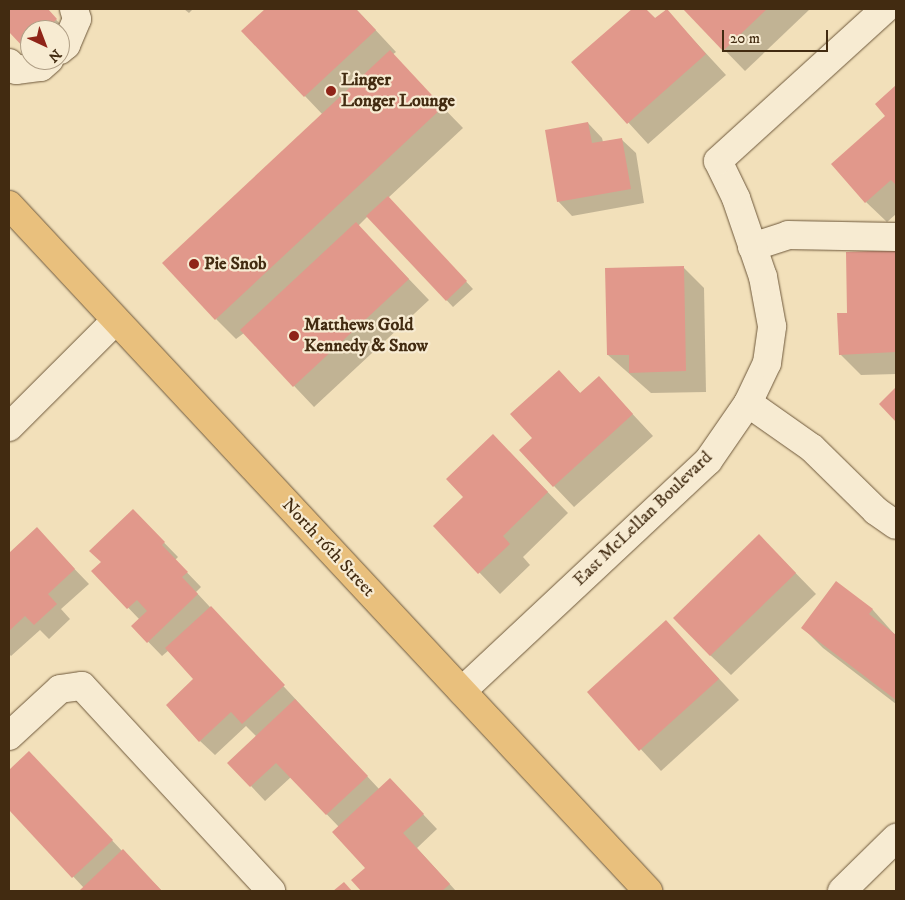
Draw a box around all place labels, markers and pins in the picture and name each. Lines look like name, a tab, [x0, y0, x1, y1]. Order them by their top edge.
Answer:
place label: Linger Longer Lounge	[341, 70, 455, 112]
marker: Linger Longer Lounge	[325, 85, 337, 97]
place label: Pie Snob	[204, 253, 266, 275]
marker: Pie Snob	[188, 258, 200, 270]
place label: Matthews Gold Kennedy & Snow	[304, 315, 428, 358]
marker: Matthews Gold Kennedy & Snow	[288, 330, 300, 342]

